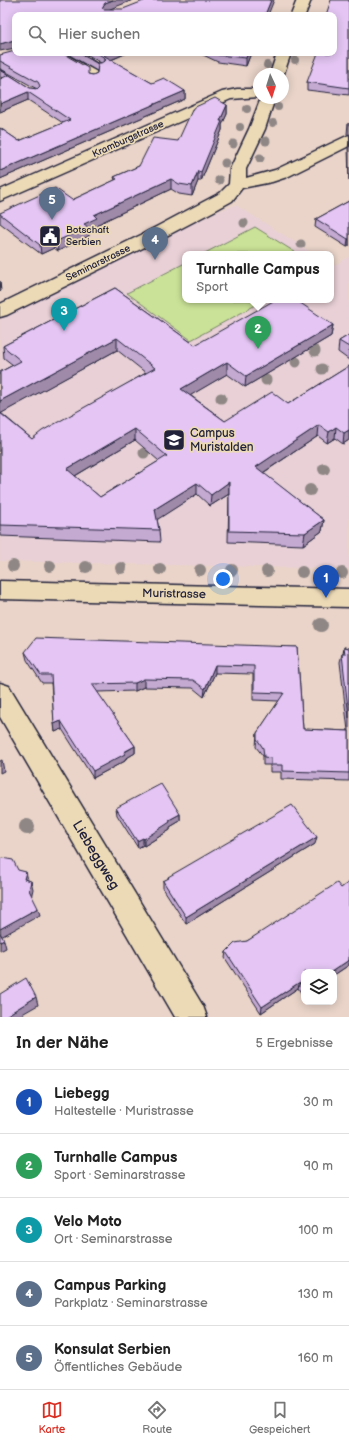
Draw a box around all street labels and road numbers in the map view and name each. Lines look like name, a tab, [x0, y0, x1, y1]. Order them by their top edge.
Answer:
street label: Kramburgstrasse	[90, 118, 166, 160]
street label: Seminarstrasse	[64, 242, 132, 284]
street label: Muristrasse	[142, 586, 206, 602]
street label: Liebeggweg	[69, 817, 123, 893]

